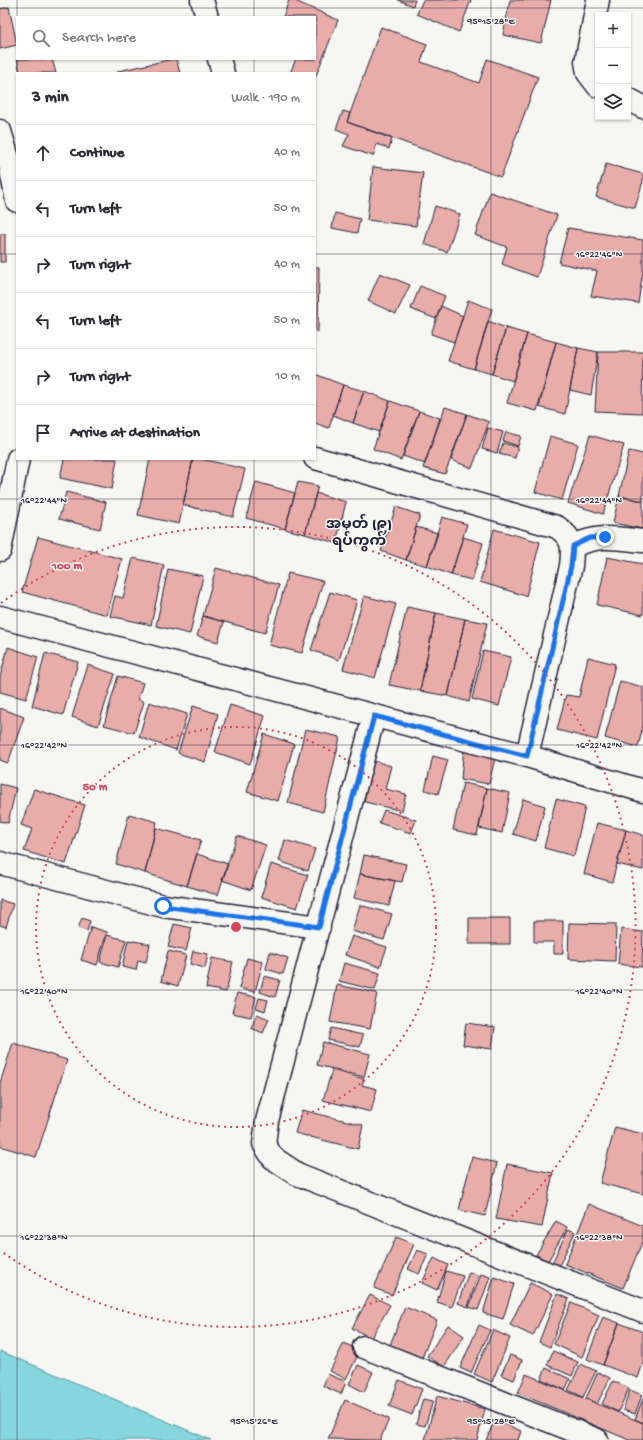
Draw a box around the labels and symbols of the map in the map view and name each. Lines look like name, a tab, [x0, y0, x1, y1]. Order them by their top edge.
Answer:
text: 95°15'28"E	[466, 16, 515, 28]
text: 16°22'46"N	[575, 249, 623, 261]
text: 16°22'44"N	[20, 495, 68, 507]
text: 16°22'44"N	[575, 495, 623, 507]
district label: အမှတ် (၉) ရပ်ကွက်	[326, 513, 392, 552]
route end	[596, 528, 614, 546]
text: 100 m	[51, 560, 82, 574]
text: 16°22'42"N	[20, 740, 68, 752]
text: 16°22'42"N	[575, 740, 623, 752]
text: 50 m	[83, 781, 108, 795]
route start	[154, 897, 172, 915]
centre of rings	[229, 920, 243, 934]
text: 16°22'40"N	[19, 986, 68, 998]
text: 16°22'40"N	[574, 986, 623, 998]
text: 16°22'38"N	[19, 1232, 68, 1244]
text: 16°22'38"N	[574, 1232, 623, 1244]
text: 95°15'26"E	[230, 1416, 278, 1428]
text: 95°15'28"E	[466, 1416, 515, 1428]

